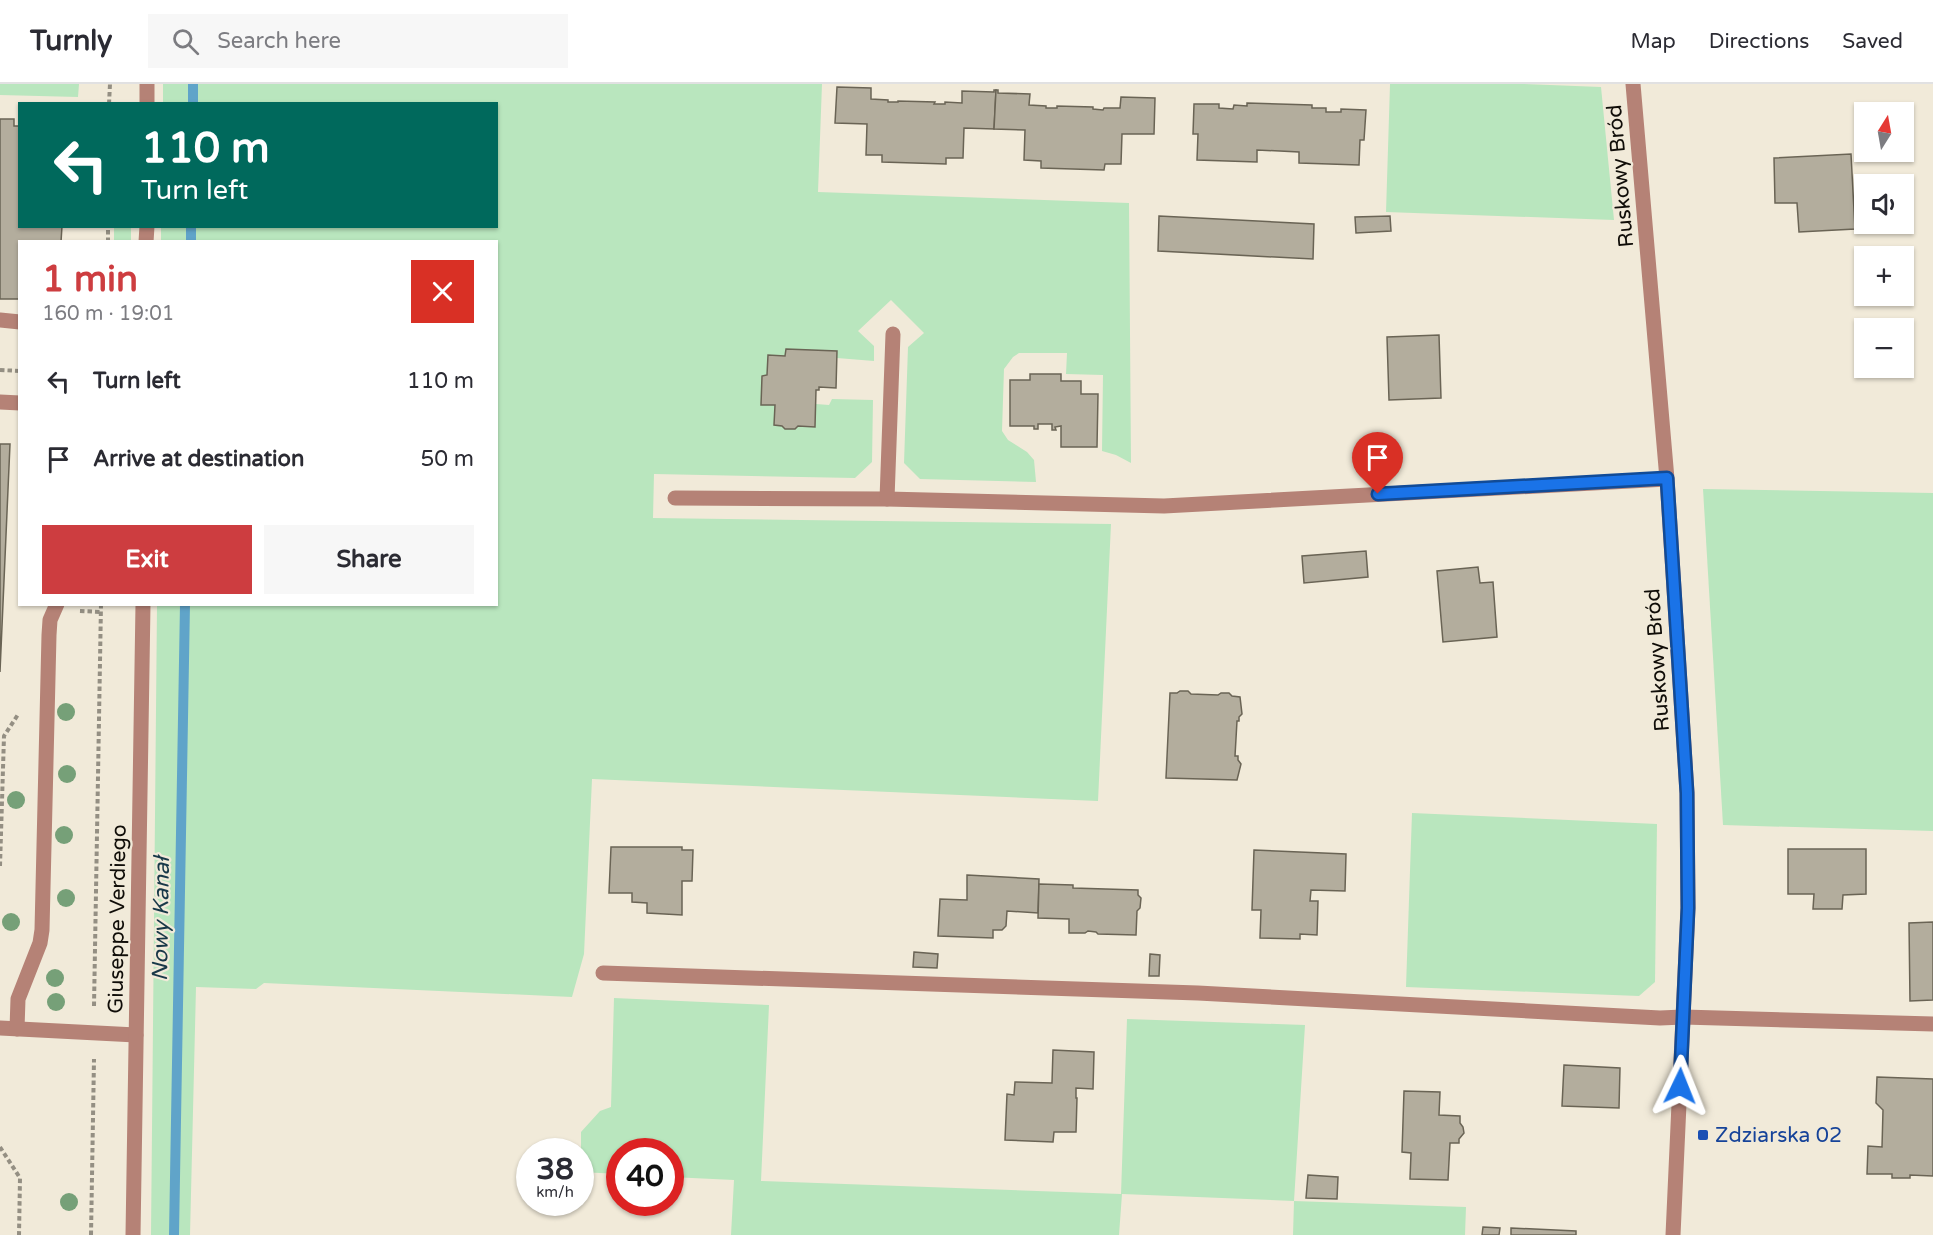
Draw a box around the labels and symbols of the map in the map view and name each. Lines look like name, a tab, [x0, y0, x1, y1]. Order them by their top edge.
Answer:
north arrow	[1854, 102, 1914, 162]
street label: Ruskowy Bród	[1602, 104, 1639, 248]
pin	[1352, 432, 1403, 494]
street label: Ruskowy Bród	[1640, 588, 1675, 732]
street label: Giuseppe Verdiego	[103, 824, 132, 1014]
water label: Nowy Kanał	[147, 853, 175, 981]
position arrow	[1648, 1054, 1712, 1118]
place label: Zdziarska 02	[1715, 1123, 1842, 1148]
marker: Zdziarska 02	[1696, 1128, 1710, 1142]
speed limit sign: 40	[606, 1138, 684, 1216]

